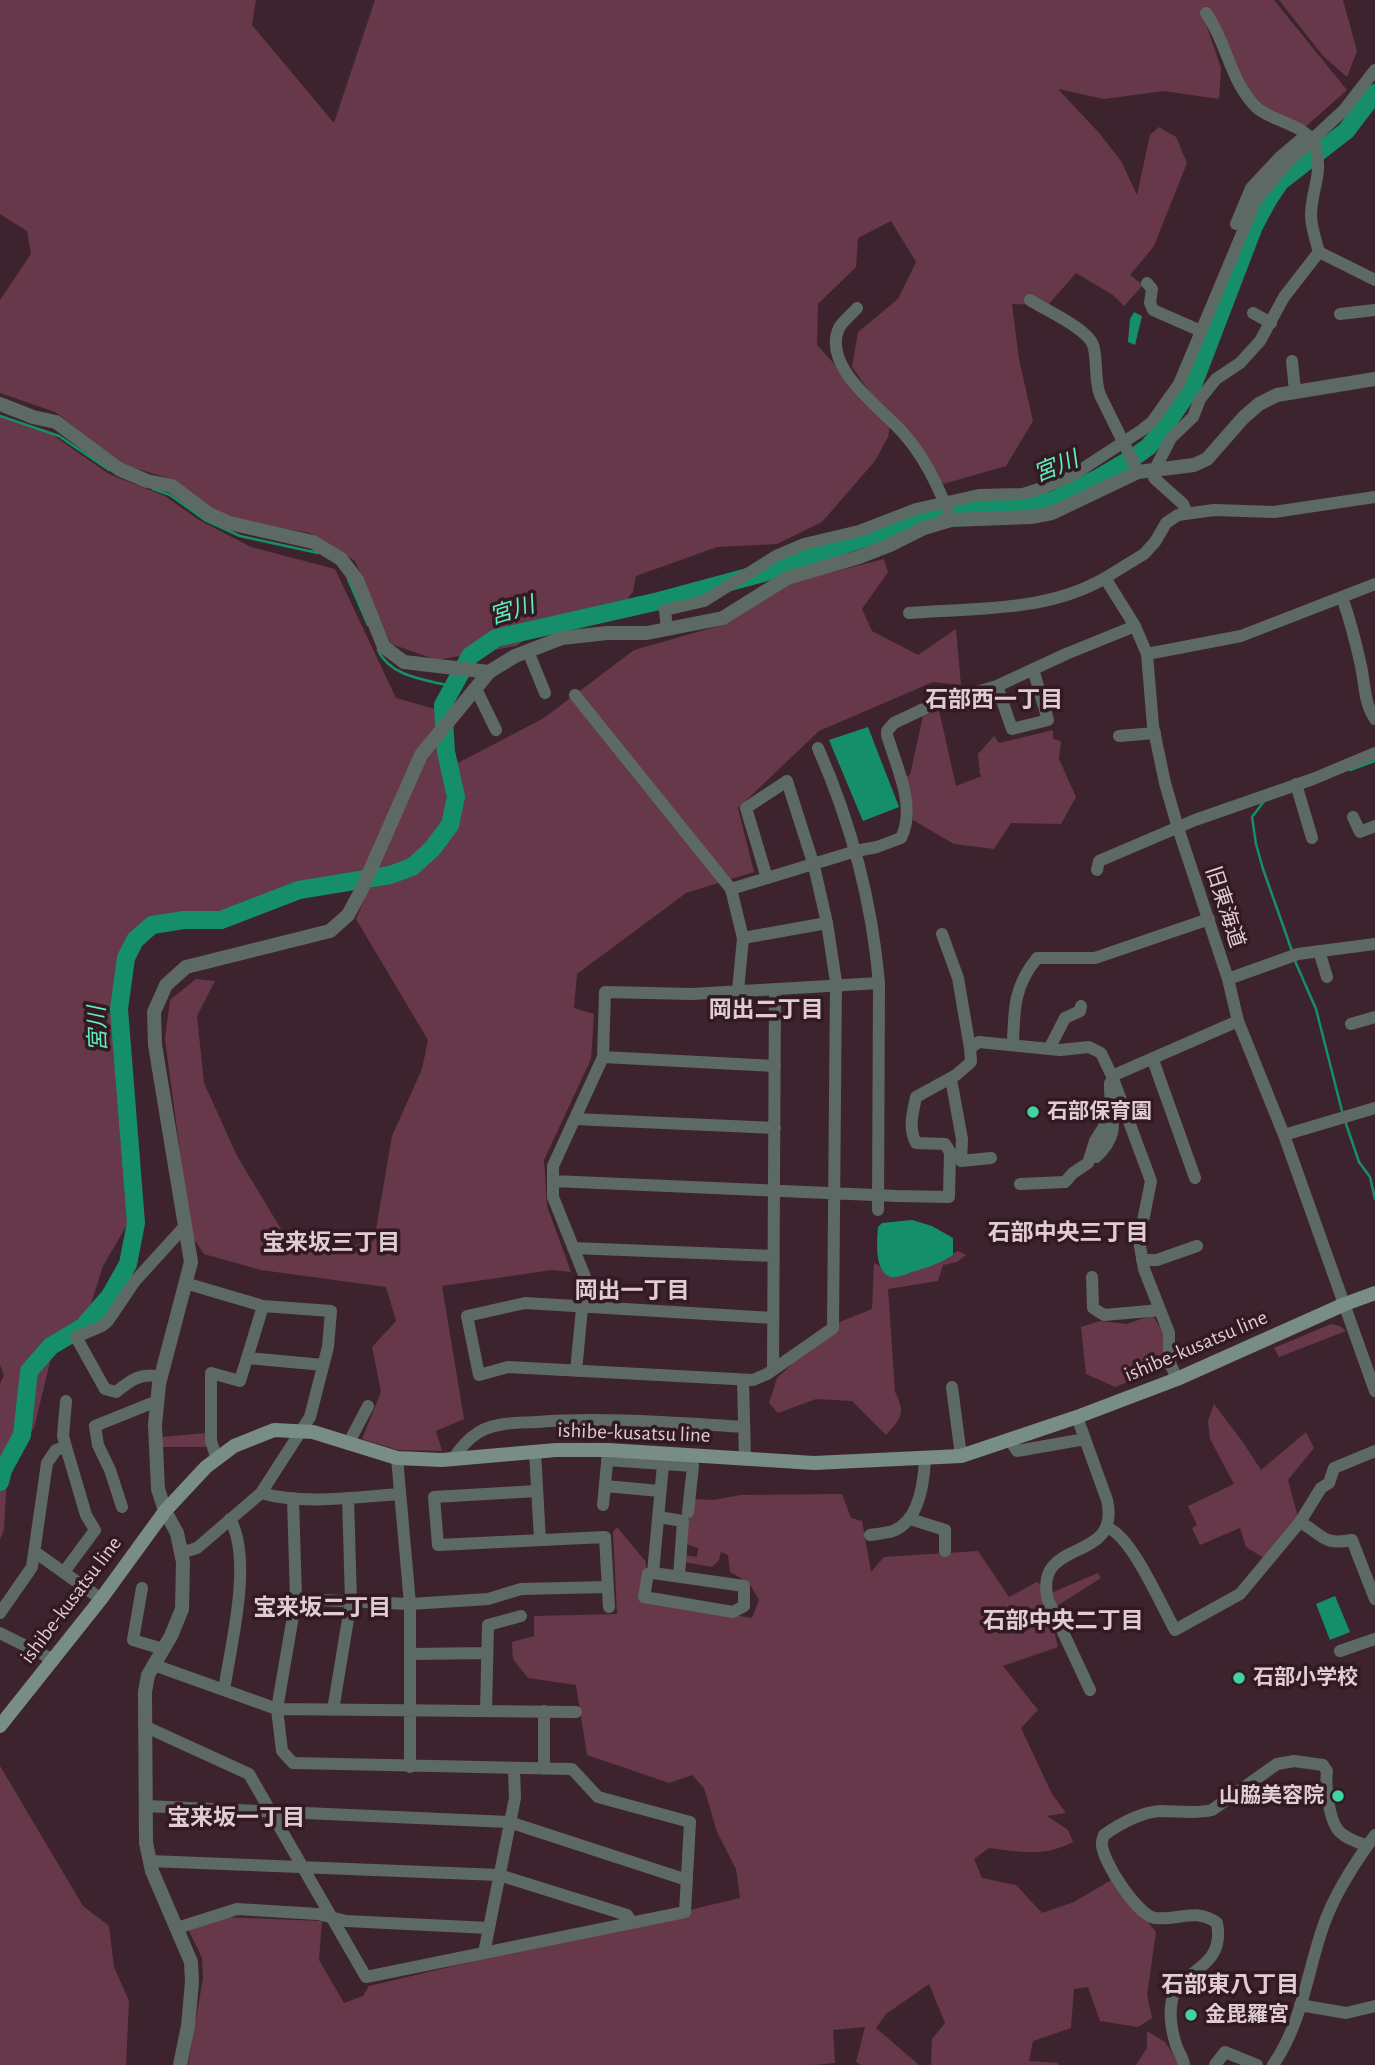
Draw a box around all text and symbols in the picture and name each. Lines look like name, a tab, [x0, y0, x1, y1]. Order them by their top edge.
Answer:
water label: 宮川	[1030, 446, 1082, 488]
water label: 宮川	[486, 591, 538, 631]
district label: 石部西一丁目	[925, 686, 1063, 714]
street label: 旧東海道	[1200, 863, 1250, 951]
district label: 岡出二丁目	[709, 996, 823, 1024]
water label: 宮川	[83, 1006, 113, 1052]
place label: 石部保育園	[1047, 1099, 1152, 1125]
marker: 石部保育園	[1025, 1104, 1041, 1120]
district label: 石部中央三丁目	[988, 1219, 1148, 1247]
district label: 宝来坂三丁目	[262, 1229, 400, 1257]
district label: 岡出一丁目	[575, 1277, 689, 1305]
street label: ishibe-kusatsu line	[1121, 1305, 1271, 1387]
street label: ishibe-kusatsu line	[557, 1418, 711, 1448]
street label: ishibe-kusatsu line	[15, 1531, 127, 1669]
district label: 宝来坂二丁目	[253, 1594, 391, 1622]
district label: 石部中央二丁目	[983, 1607, 1143, 1635]
place label: 石部小学校	[1253, 1665, 1358, 1691]
marker: 石部小学校	[1231, 1670, 1247, 1686]
place label: 山脇美容院	[1219, 1783, 1324, 1809]
marker: 山脇美容院	[1330, 1788, 1346, 1804]
district label: 宝来坂一丁目	[167, 1804, 305, 1832]
district label: 石部東八丁目	[1161, 1971, 1299, 1999]
place label: 金毘羅宮	[1205, 2002, 1289, 2028]
marker: 金毘羅宮	[1183, 2007, 1199, 2023]

